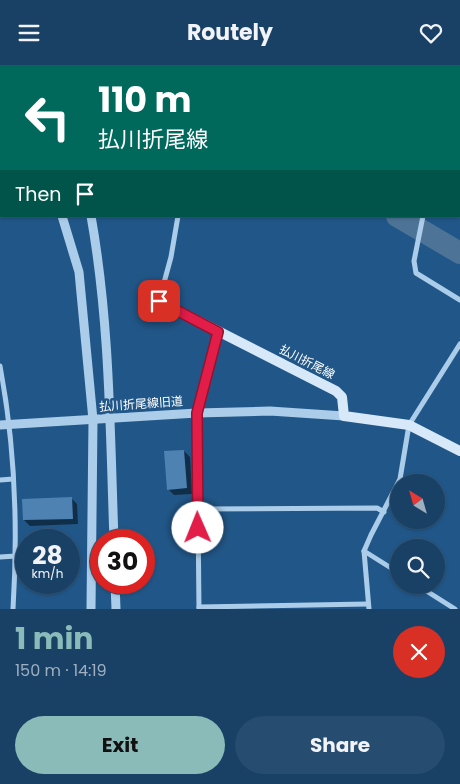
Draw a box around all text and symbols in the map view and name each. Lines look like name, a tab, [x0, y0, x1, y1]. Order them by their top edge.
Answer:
text: Routely	[187, 17, 273, 48]
icon: menu	[15, 19, 43, 47]
icon: heart	[417, 19, 445, 47]
text: 110 m	[98, 75, 192, 124]
icon: left	[15, 85, 80, 150]
text: 払川折尾線	[98, 124, 208, 155]
icon: arrive	[71, 180, 99, 208]
text: Then	[15, 181, 61, 208]
pin	[138, 280, 180, 322]
icon: arrive	[145, 287, 173, 315]
street label: 払川折尾線	[277, 340, 338, 383]
street label: 払川折尾線旧道	[98, 392, 183, 415]
north arrow	[390, 474, 445, 529]
map controls	[390, 474, 445, 594]
position arrow	[171, 501, 223, 553]
speed limit sign: 30	[90, 529, 155, 594]
text: 28	[32, 538, 63, 573]
button: search	[390, 539, 445, 594]
text: km/h	[32, 565, 63, 582]
text: 1 min	[15, 617, 93, 660]
button: close	[393, 626, 445, 678]
text: 150 m · 14:19	[15, 659, 107, 682]
button: Exit	[15, 716, 225, 774]
button: Share	[235, 716, 445, 774]

